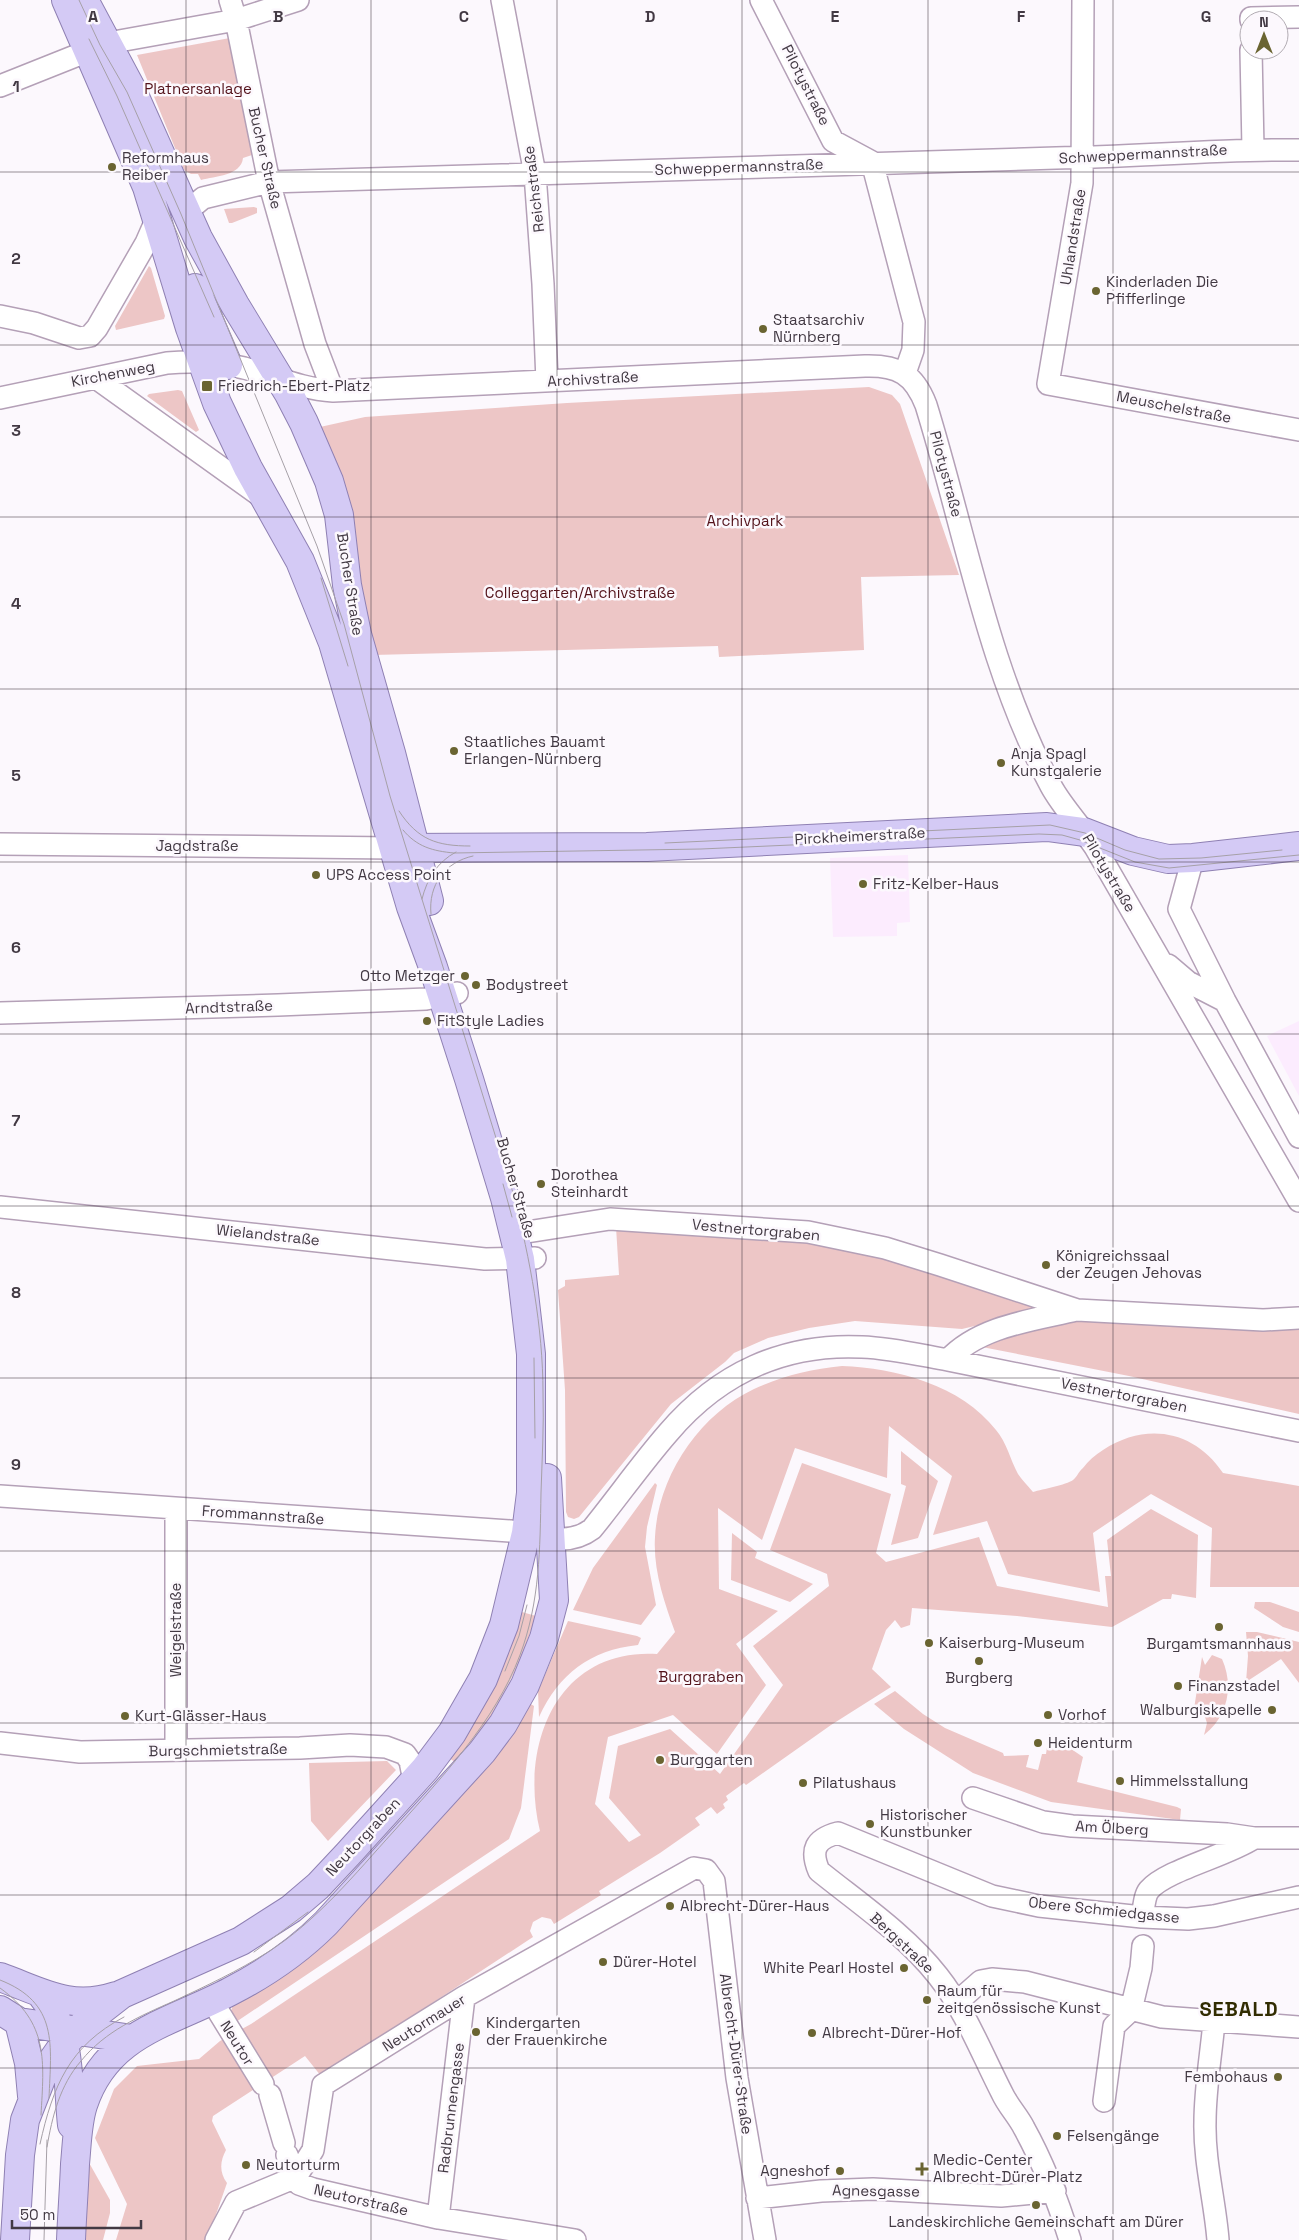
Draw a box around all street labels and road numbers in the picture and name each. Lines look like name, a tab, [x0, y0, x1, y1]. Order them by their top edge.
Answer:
street label: Pilotystraße	[778, 41, 835, 129]
street label: Bucher Straße	[245, 105, 286, 211]
street label: Schweppermannstraße	[1058, 140, 1228, 167]
street label: Reichstraße	[519, 145, 548, 233]
street label: Schweppermannstraße	[654, 154, 824, 179]
street label: Uhlandstraße	[1056, 187, 1090, 286]
street label: Kirchenweg	[69, 356, 156, 391]
street label: Archivstraße	[547, 367, 639, 390]
street label: Meuschelstraße	[1115, 386, 1233, 427]
street label: Pilotystraße	[926, 429, 967, 519]
street label: Bucher Straße	[333, 531, 368, 637]
street label: Pirckheimerstraße	[794, 823, 926, 848]
street label: Pilotystraße	[1079, 830, 1140, 916]
street label: Jagdstraße	[155, 836, 239, 855]
street label: Arndtstraße	[185, 995, 273, 1018]
street label: Bucher Straße	[493, 1135, 540, 1241]
street label: Vestnertorgraben	[691, 1214, 821, 1245]
street label: Wielandstraße	[215, 1220, 321, 1249]
street label: Vestnertorgraben	[1059, 1373, 1189, 1416]
street label: Frommannstraße	[201, 1501, 325, 1528]
street label: Weigelstraße	[166, 1583, 185, 1677]
street label: Burgschmietstraße	[148, 1739, 288, 1760]
street label: Neutorgraben	[321, 1793, 404, 1880]
street label: Am Ölberg	[1075, 1816, 1149, 1839]
street label: Obere Schmiedgasse	[1027, 1892, 1181, 1927]
street label: Bergstraße	[866, 1908, 938, 1977]
street label: Albrecht-Dürer-Straße	[716, 1972, 757, 2136]
street label: Neutormauer	[379, 1989, 469, 2056]
street label: Neutor	[216, 2017, 259, 2069]
street label: Radbrunnengasse	[433, 2041, 468, 2174]
street label: Neutorstraße	[312, 2179, 410, 2220]
street label: Agnesgasse	[832, 2180, 920, 2201]

